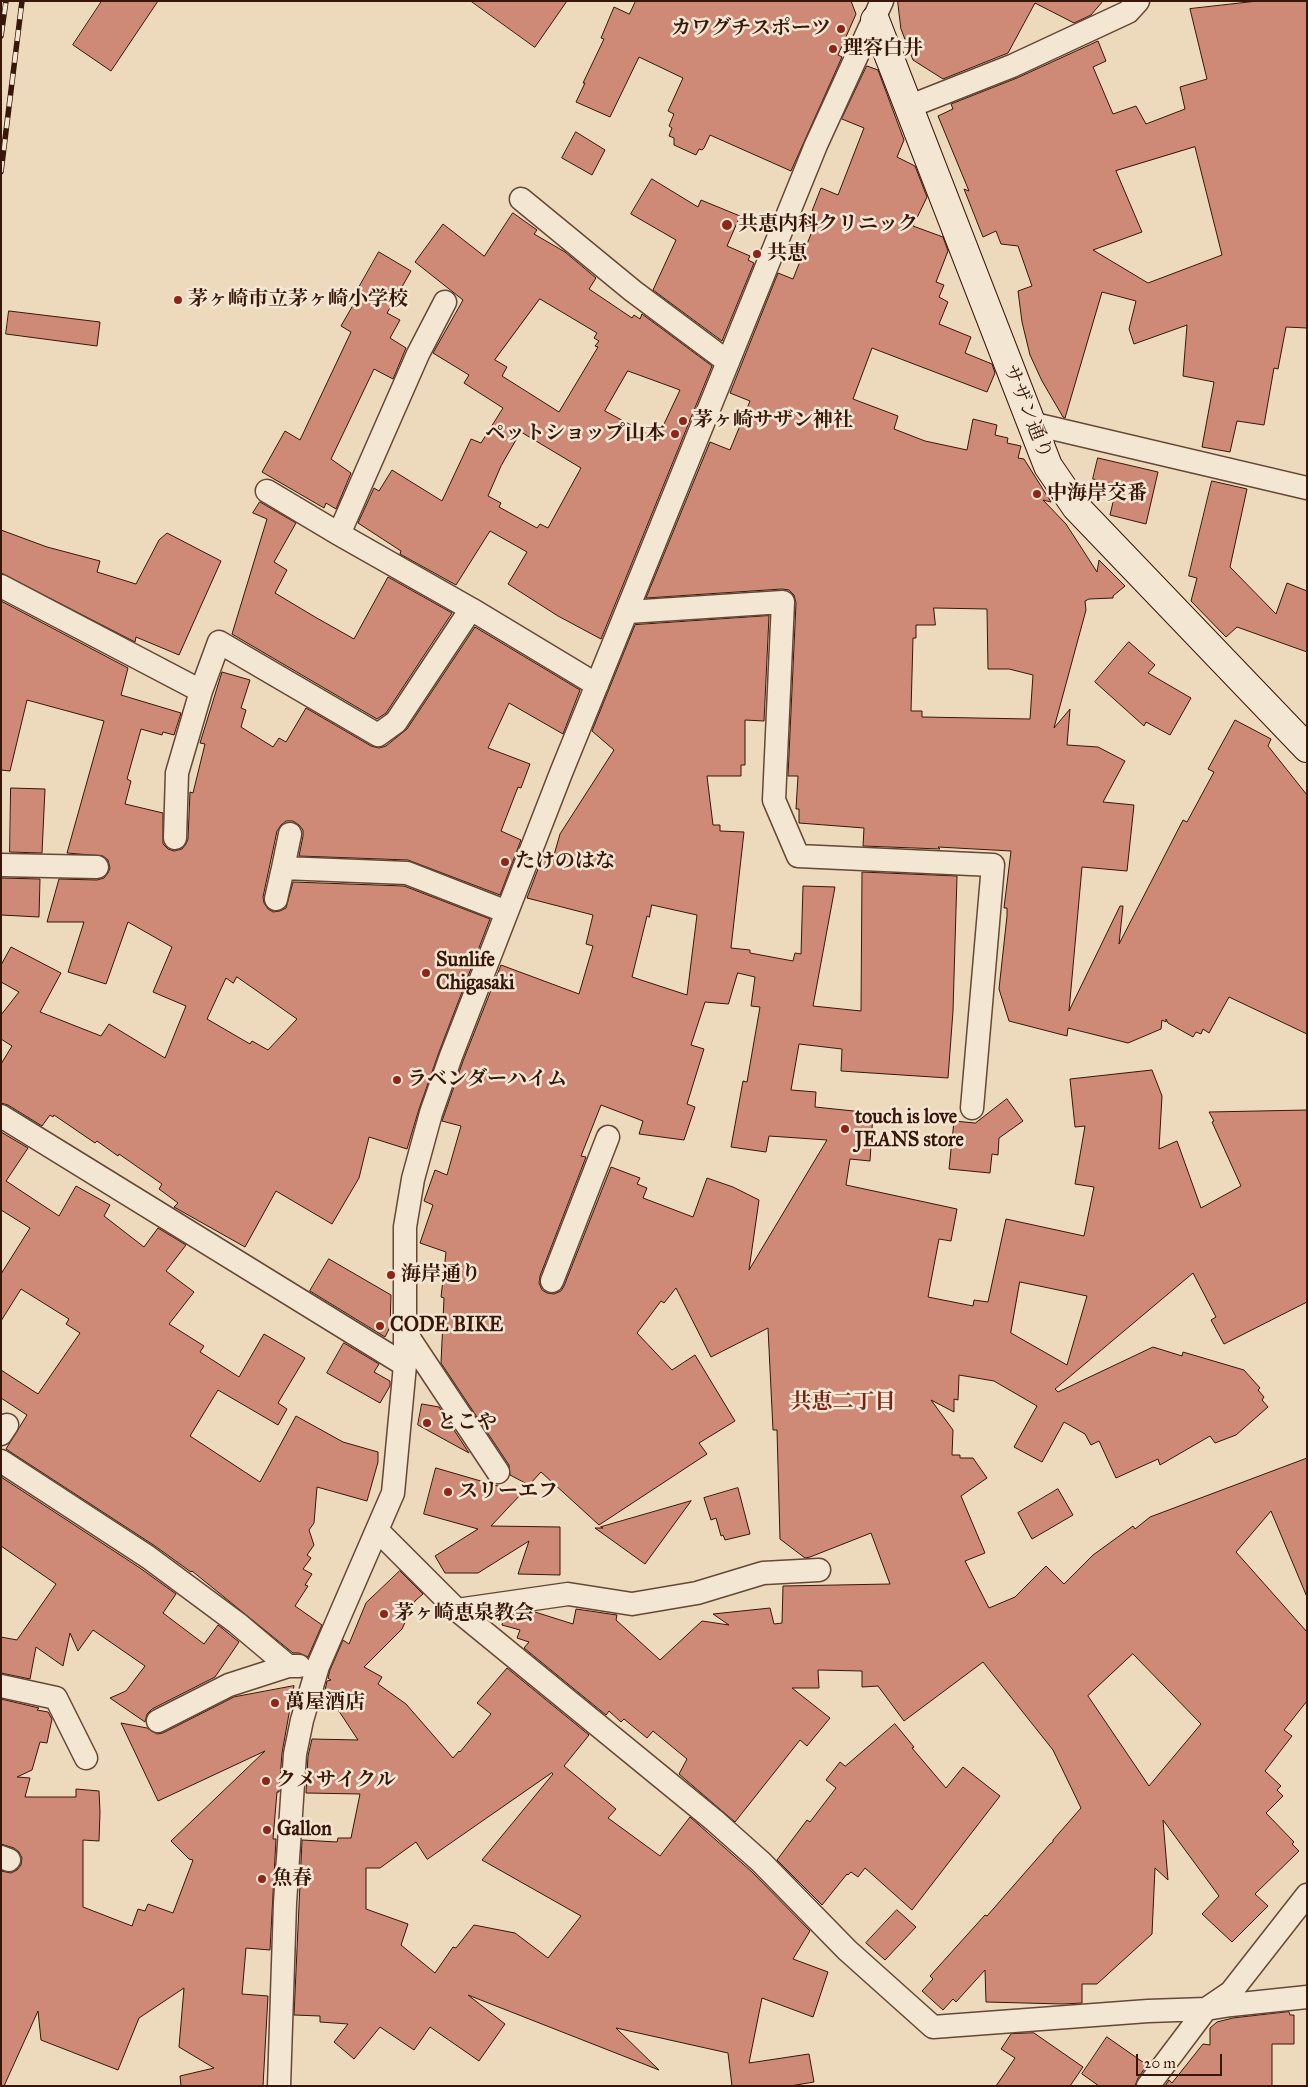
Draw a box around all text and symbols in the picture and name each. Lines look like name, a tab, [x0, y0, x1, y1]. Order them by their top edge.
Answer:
place label: カワグチスポーツ	[671, 17, 831, 41]
marker: カワグチスポーツ	[835, 23, 847, 35]
place label: 理容白井	[843, 37, 923, 61]
marker: 理容白井	[827, 43, 839, 55]
place label: 共恵内科クリニック	[738, 213, 918, 237]
marker: 共恵内科クリニック	[720, 218, 734, 232]
place label: 共恵	[767, 242, 807, 266]
marker: 共恵	[751, 248, 763, 260]
place label: 茅ヶ崎市立茅ヶ崎小学校	[188, 288, 408, 312]
marker: 茅ヶ崎市立茅ヶ崎小学校	[172, 294, 184, 306]
street label: サザン通り	[997, 361, 1057, 463]
place label: 茅ヶ崎サザン神社	[693, 409, 853, 433]
marker: 茅ヶ崎サザン神社	[677, 415, 689, 427]
place label: ペットショップ山本	[485, 422, 665, 446]
marker: ペットショップ山本	[669, 428, 681, 440]
place label: 中海岸交番	[1047, 482, 1147, 506]
marker: 中海岸交番	[1031, 488, 1043, 500]
place label: たけのはな	[515, 850, 615, 874]
marker: たけのはな	[499, 856, 511, 868]
place label: Sunlife Chigasaki	[436, 949, 515, 996]
marker: Sunlife Chigasaki	[420, 967, 432, 979]
place label: ラベンダーハイム	[407, 1068, 567, 1092]
marker: ラベンダーハイム	[391, 1074, 403, 1086]
place label: touch is love JEANS store	[855, 1106, 964, 1153]
marker: touch is love JEANS store	[839, 1123, 851, 1135]
place label: 海岸通り	[401, 1263, 481, 1287]
marker: 海岸通り	[385, 1269, 397, 1281]
place label: CODE BIKE	[390, 1314, 503, 1338]
marker: CODE BIKE	[374, 1320, 386, 1332]
district label: 共恵二丁目	[791, 1390, 895, 1416]
place label: とこや	[437, 1411, 497, 1435]
marker: とこや	[421, 1417, 433, 1429]
place label: スリーエフ	[458, 1480, 558, 1504]
marker: スリーエフ	[442, 1486, 454, 1498]
place label: 茅ヶ崎恵泉教会	[394, 1602, 534, 1626]
marker: 茅ヶ崎恵泉教会	[378, 1608, 390, 1620]
place label: 萬屋酒店	[285, 1691, 365, 1715]
marker: 萬屋酒店	[269, 1697, 281, 1709]
place label: クメサイクル	[276, 1769, 396, 1793]
marker: クメサイクル	[260, 1775, 272, 1787]
place label: Gallon	[277, 1818, 332, 1842]
marker: Gallon	[261, 1824, 273, 1836]
place label: 魚春	[272, 1867, 312, 1891]
marker: 魚春	[256, 1873, 268, 1885]
scale bar	[1138, 2044, 1224, 2076]
text: 20 m	[1144, 2054, 1176, 2072]

